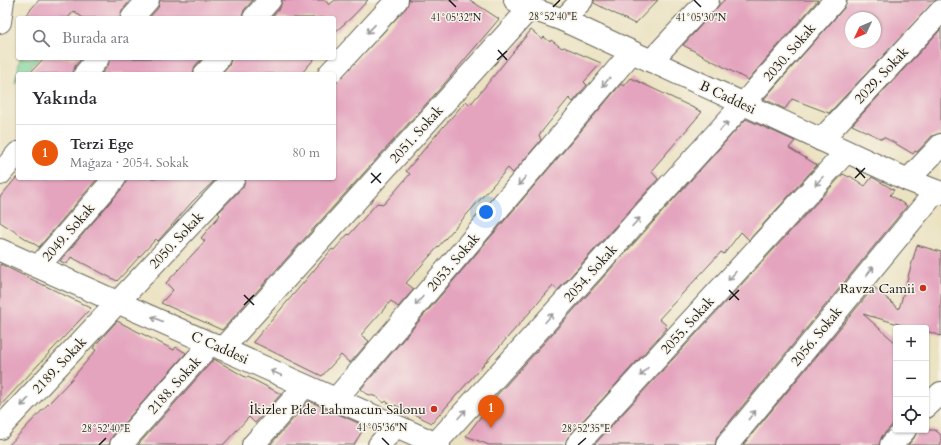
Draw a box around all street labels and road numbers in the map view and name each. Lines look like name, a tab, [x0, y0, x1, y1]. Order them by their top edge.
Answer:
street label: 2030. Sokak	[759, 19, 820, 86]
street label: 2029. Sokak	[850, 42, 913, 108]
street label: B Caddesi	[697, 76, 759, 119]
street label: 2051. Sokak	[385, 101, 448, 167]
street label: 2049. Sokak	[38, 199, 99, 266]
street label: 2050. Sokak	[145, 207, 208, 273]
street label: 2053. Sokak	[423, 229, 484, 296]
street label: 2054. Sokak	[559, 240, 622, 306]
street label: 2055. Sokak	[656, 292, 719, 358]
street label: 2056. Sokak	[786, 302, 847, 370]
street label: C Caddesi	[188, 326, 252, 369]
street label: 2189. Sokak	[28, 332, 91, 398]
street label: 2188. Sokak	[143, 352, 206, 418]

